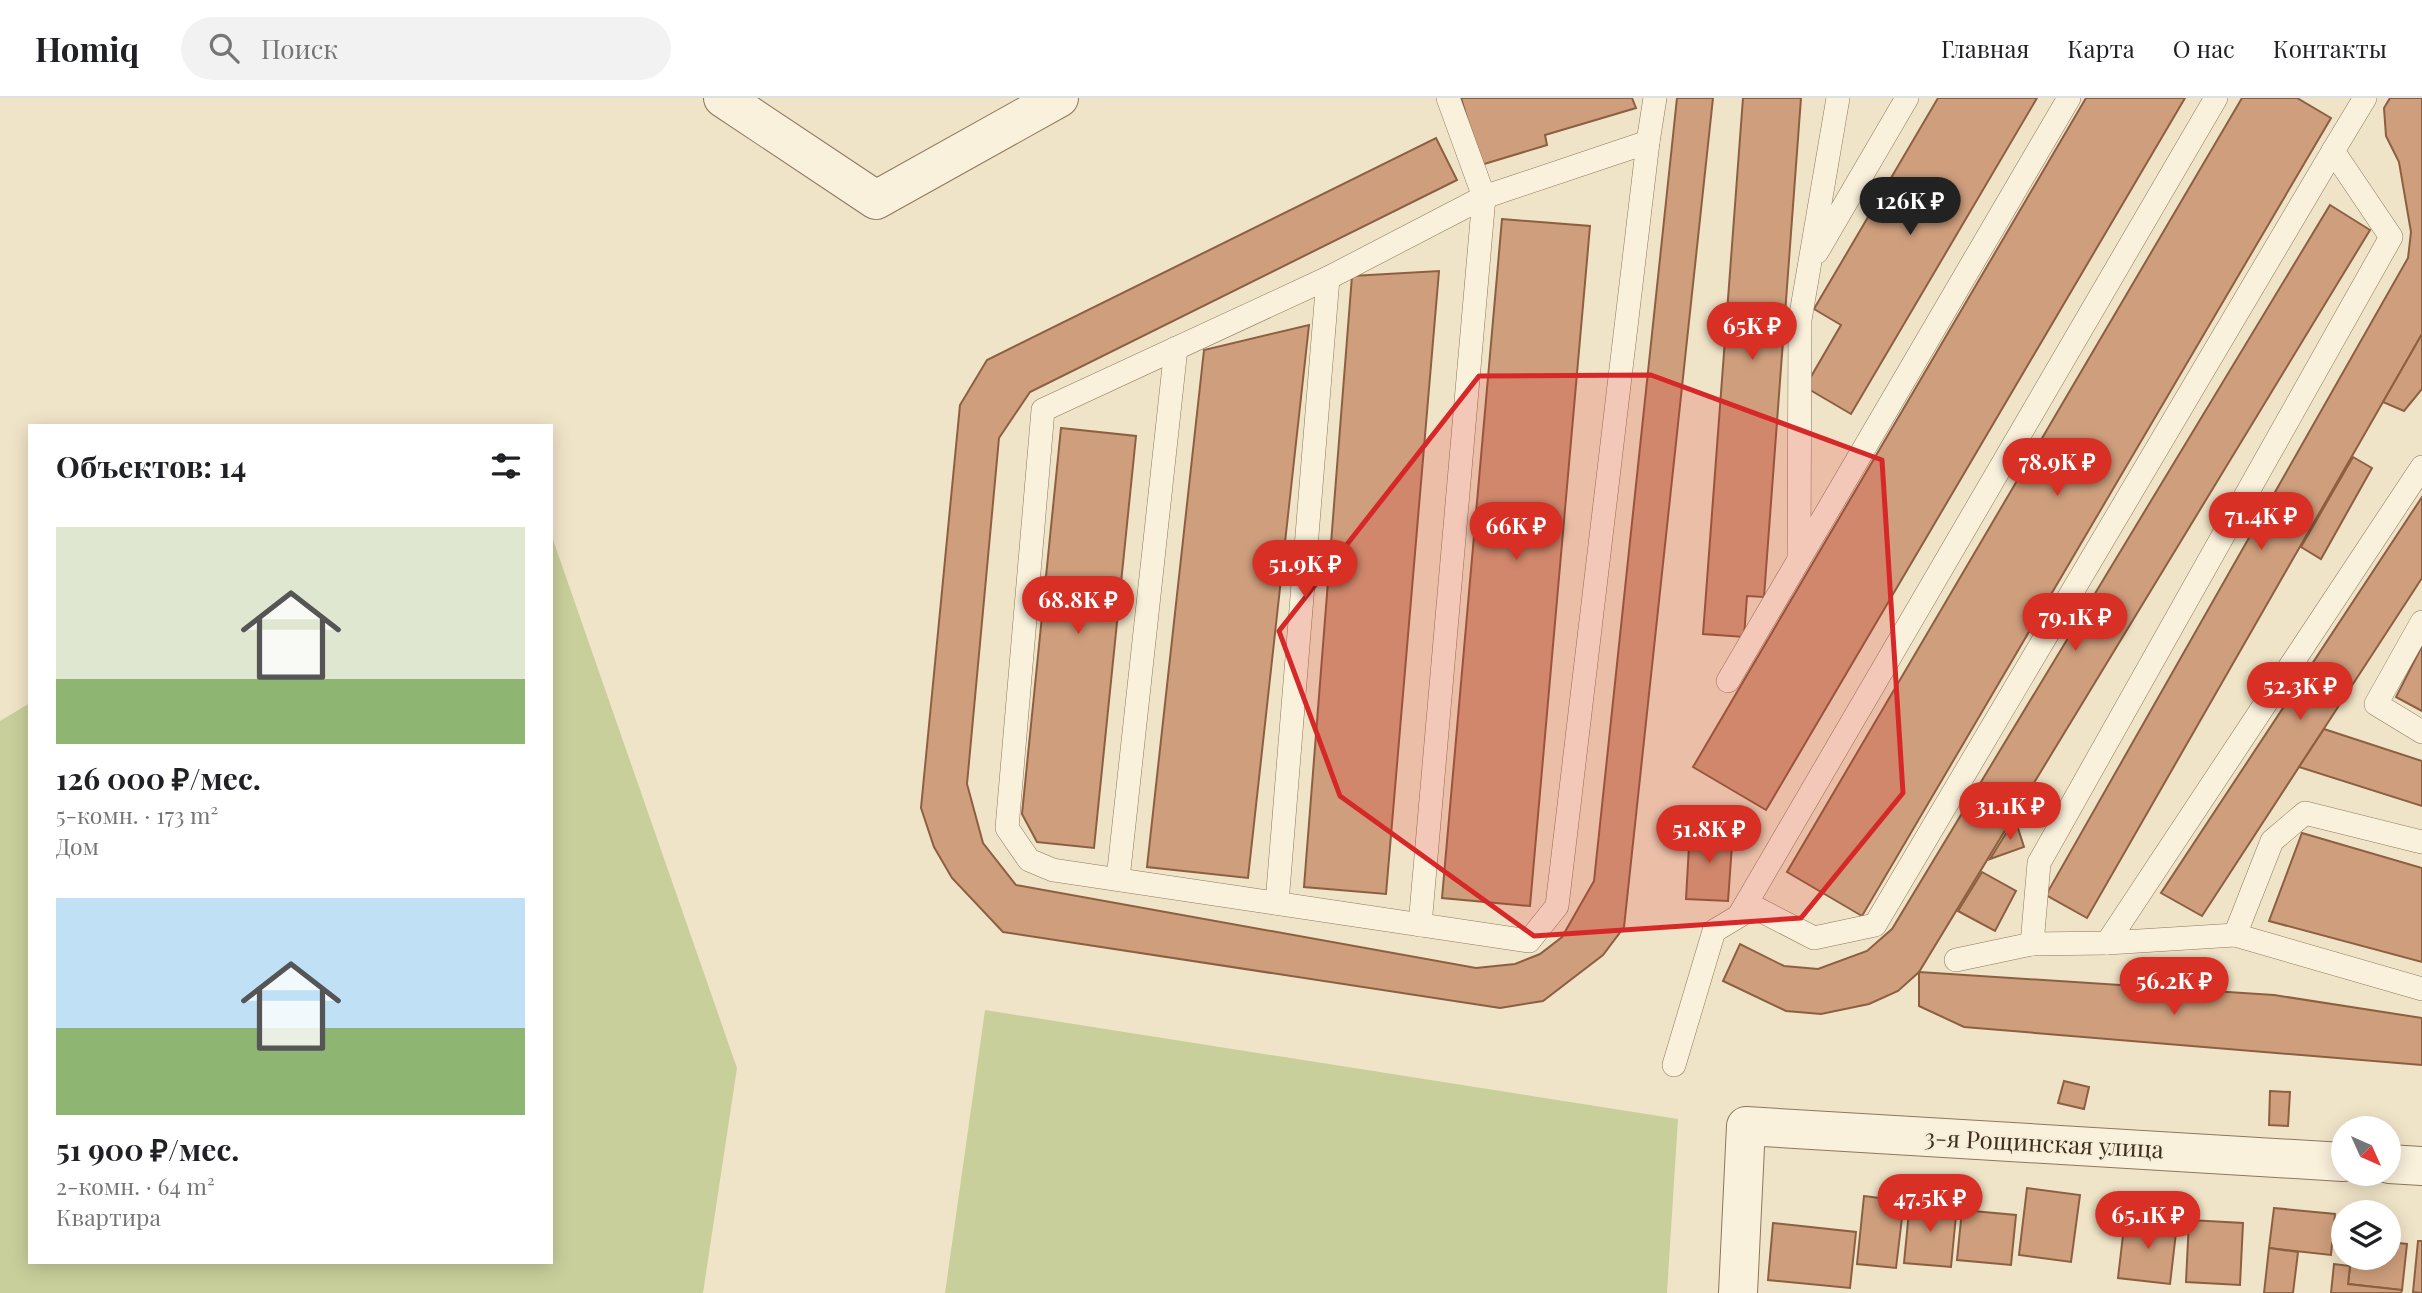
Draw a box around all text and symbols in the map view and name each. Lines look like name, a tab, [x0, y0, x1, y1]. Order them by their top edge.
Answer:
search box	[181, 17, 671, 80]
text: Homiq	[35, 26, 139, 70]
icon: search	[205, 29, 243, 67]
text: Поиск	[261, 31, 338, 66]
text: Главная	[1941, 32, 2029, 64]
text: Карта	[2067, 32, 2135, 64]
text: О нас	[2173, 32, 2235, 64]
text: Контакты	[2273, 32, 2387, 64]
pin: 126K ₽	[1853, 178, 1967, 237]
text: 126K ₽	[1876, 184, 1944, 215]
pin: 65K ₽	[1703, 302, 1801, 362]
text: 65K ₽	[1723, 309, 1781, 340]
pin: 78.9K ₽	[1992, 438, 2122, 498]
text: 78.9K ₽	[2018, 445, 2096, 476]
text: Объектов: 14	[56, 446, 246, 486]
icon: filters	[487, 447, 525, 485]
pin: 71.4K ₽	[2196, 492, 2326, 552]
text: 71.4K ₽	[2225, 499, 2297, 530]
pin: 66K ₽	[1467, 503, 1565, 562]
text: 66K ₽	[1486, 509, 1546, 540]
pin: 51.9K ₽	[1240, 540, 1370, 600]
text: 51.9K ₽	[1268, 547, 1342, 578]
icon: home	[228, 572, 354, 698]
pin: 68.8K ₽	[1013, 576, 1143, 636]
text: 68.8K ₽	[1038, 583, 1118, 614]
pin: 79.1K ₽	[2010, 594, 2140, 653]
text: 79.1K ₽	[2038, 600, 2112, 631]
pin: 52.3K ₽	[2235, 662, 2365, 722]
text: 52.3K ₽	[2263, 669, 2337, 700]
text: 126 000 ₽/мес.	[56, 758, 261, 798]
pin: 31.1K ₽	[1945, 782, 2075, 842]
text: 31.1K ₽	[1975, 789, 2045, 820]
text: 5-комн. · 173 m²	[56, 799, 218, 830]
pin: 51.8K ₽	[1644, 806, 1774, 865]
text: 51.8K ₽	[1672, 812, 1746, 843]
text: Дом	[56, 830, 99, 861]
icon: home	[228, 943, 354, 1069]
pin: 56.2K ₽	[2109, 958, 2239, 1017]
text: 56.2K ₽	[2136, 964, 2212, 995]
north arrow	[2331, 1116, 2401, 1186]
map controls	[2331, 1116, 2401, 1270]
street label: 3-я Рощинская улица	[1924, 1120, 2165, 1164]
text: 51 900 ₽/мес.	[56, 1129, 239, 1169]
text: 2-комн. · 64 m²	[56, 1170, 215, 1201]
pin: 47.5K ₽	[1865, 1174, 1995, 1234]
text: 47.5K ₽	[1894, 1181, 1966, 1212]
pin: 65.1K ₽	[2083, 1192, 2213, 1251]
text: 65.1K ₽	[2111, 1198, 2185, 1229]
button: layers	[2331, 1200, 2401, 1270]
text: Квартира	[56, 1201, 161, 1232]

